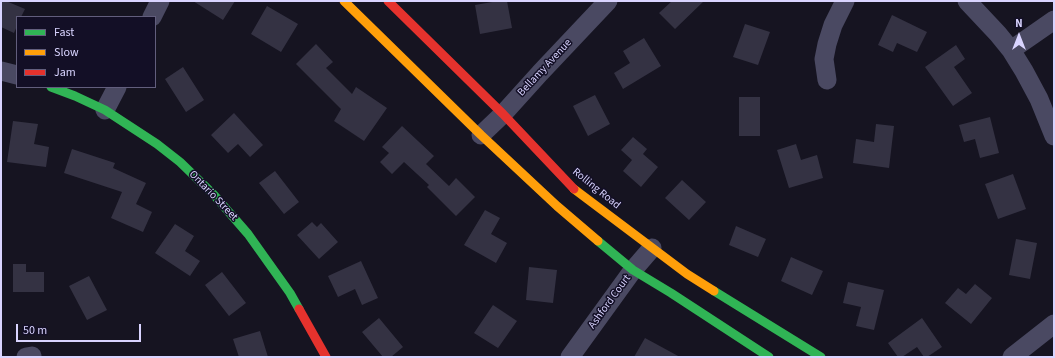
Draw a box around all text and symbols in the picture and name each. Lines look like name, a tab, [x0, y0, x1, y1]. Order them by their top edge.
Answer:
legend	[16, 16, 156, 88]
north arrow	[999, 16, 1039, 56]
text: N	[1015, 16, 1023, 31]
text: Fast	[54, 24, 74, 41]
street label: Bellamy Avenue	[515, 37, 575, 99]
text: Slow	[54, 44, 79, 61]
text: Jam	[54, 64, 76, 81]
street label: Rolling Road	[569, 166, 623, 212]
street label: Ontario Street	[186, 168, 240, 224]
street label: Ashford Court	[586, 272, 634, 332]
scale bar	[18, 316, 143, 342]
text: 50 m	[23, 322, 47, 339]

